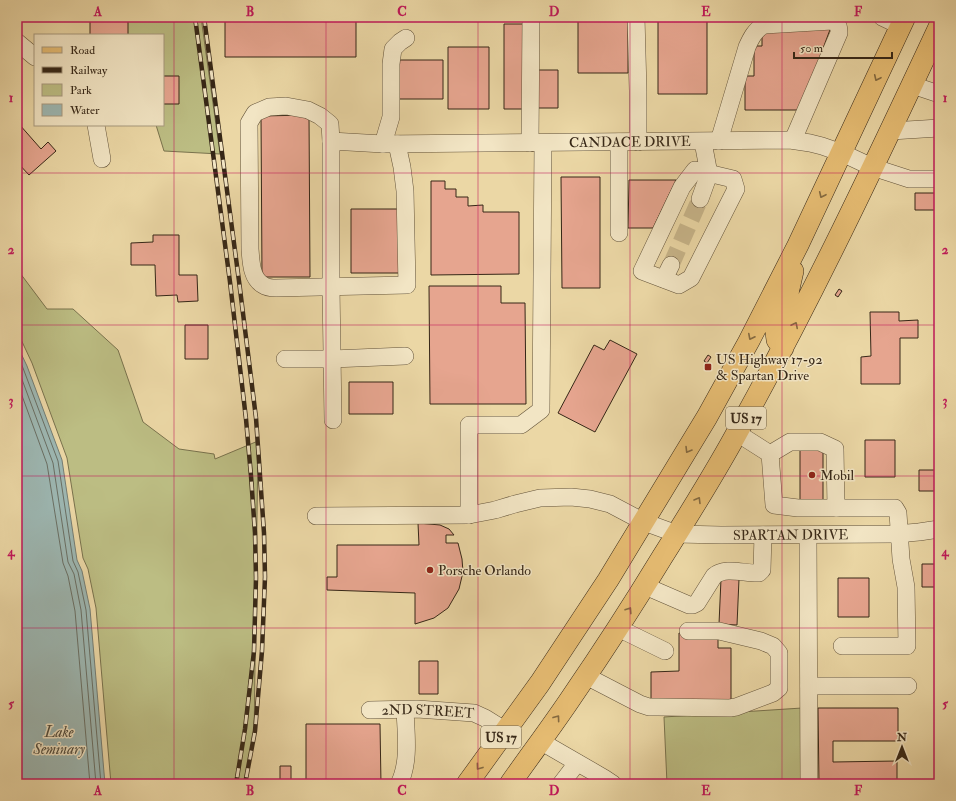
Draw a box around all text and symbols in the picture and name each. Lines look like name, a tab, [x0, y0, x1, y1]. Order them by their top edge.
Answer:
text: A	[93, 4, 103, 20]
text: B	[246, 4, 254, 20]
text: C	[397, 4, 407, 20]
text: D	[549, 4, 560, 20]
text: E	[701, 4, 711, 20]
text: F	[854, 4, 863, 20]
legend	[34, 34, 164, 126]
scale bar	[794, 34, 892, 60]
text: 50 m	[800, 41, 824, 56]
text: Road	[70, 43, 95, 58]
text: Railway	[70, 63, 108, 78]
one-way arrow	[874, 73, 882, 81]
text: Park	[70, 83, 92, 98]
text: 1	[9, 90, 14, 106]
text: 1	[943, 90, 948, 106]
text: Water	[69, 103, 100, 118]
street label: CANDACE DRIVE	[569, 133, 691, 151]
one-way arrow	[819, 191, 827, 199]
text: 2	[8, 242, 15, 258]
text: 2	[942, 242, 949, 258]
one-way arrow	[790, 322, 798, 329]
one-way arrow	[748, 333, 756, 340]
place label: US Highway 17-92 & Spartan Drive	[716, 351, 823, 385]
marker: US Highway 17-92 & Spartan Drive	[703, 362, 713, 372]
text: 3	[9, 393, 14, 409]
text: 3	[943, 393, 948, 409]
road number: US 17	[726, 407, 766, 429]
one-way arrow	[685, 446, 692, 453]
place label: Mobil	[820, 467, 855, 484]
marker: Mobil	[807, 470, 817, 480]
one-way arrow	[694, 497, 701, 504]
street label: SPARTAN DRIVE	[733, 526, 848, 544]
text: 4	[6, 544, 15, 560]
text: 4	[940, 544, 949, 560]
place label: Porsche Orlando	[438, 562, 531, 579]
marker: Porsche Orlando	[425, 565, 435, 575]
one-way arrow	[624, 607, 632, 614]
text: 5	[8, 696, 14, 712]
text: 5	[942, 696, 948, 712]
street label: 2ND STREET	[381, 701, 475, 722]
one-way arrow	[552, 715, 560, 722]
water label: Lake Seminary	[32, 723, 86, 759]
road number: US 17	[481, 726, 521, 748]
north arrow	[882, 727, 922, 767]
text: N	[896, 731, 908, 744]
one-way arrow	[477, 762, 484, 769]
text: A	[93, 783, 103, 799]
text: B	[246, 783, 254, 799]
text: C	[397, 783, 407, 799]
text: D	[549, 783, 560, 799]
text: E	[701, 783, 711, 799]
text: F	[854, 783, 863, 799]

